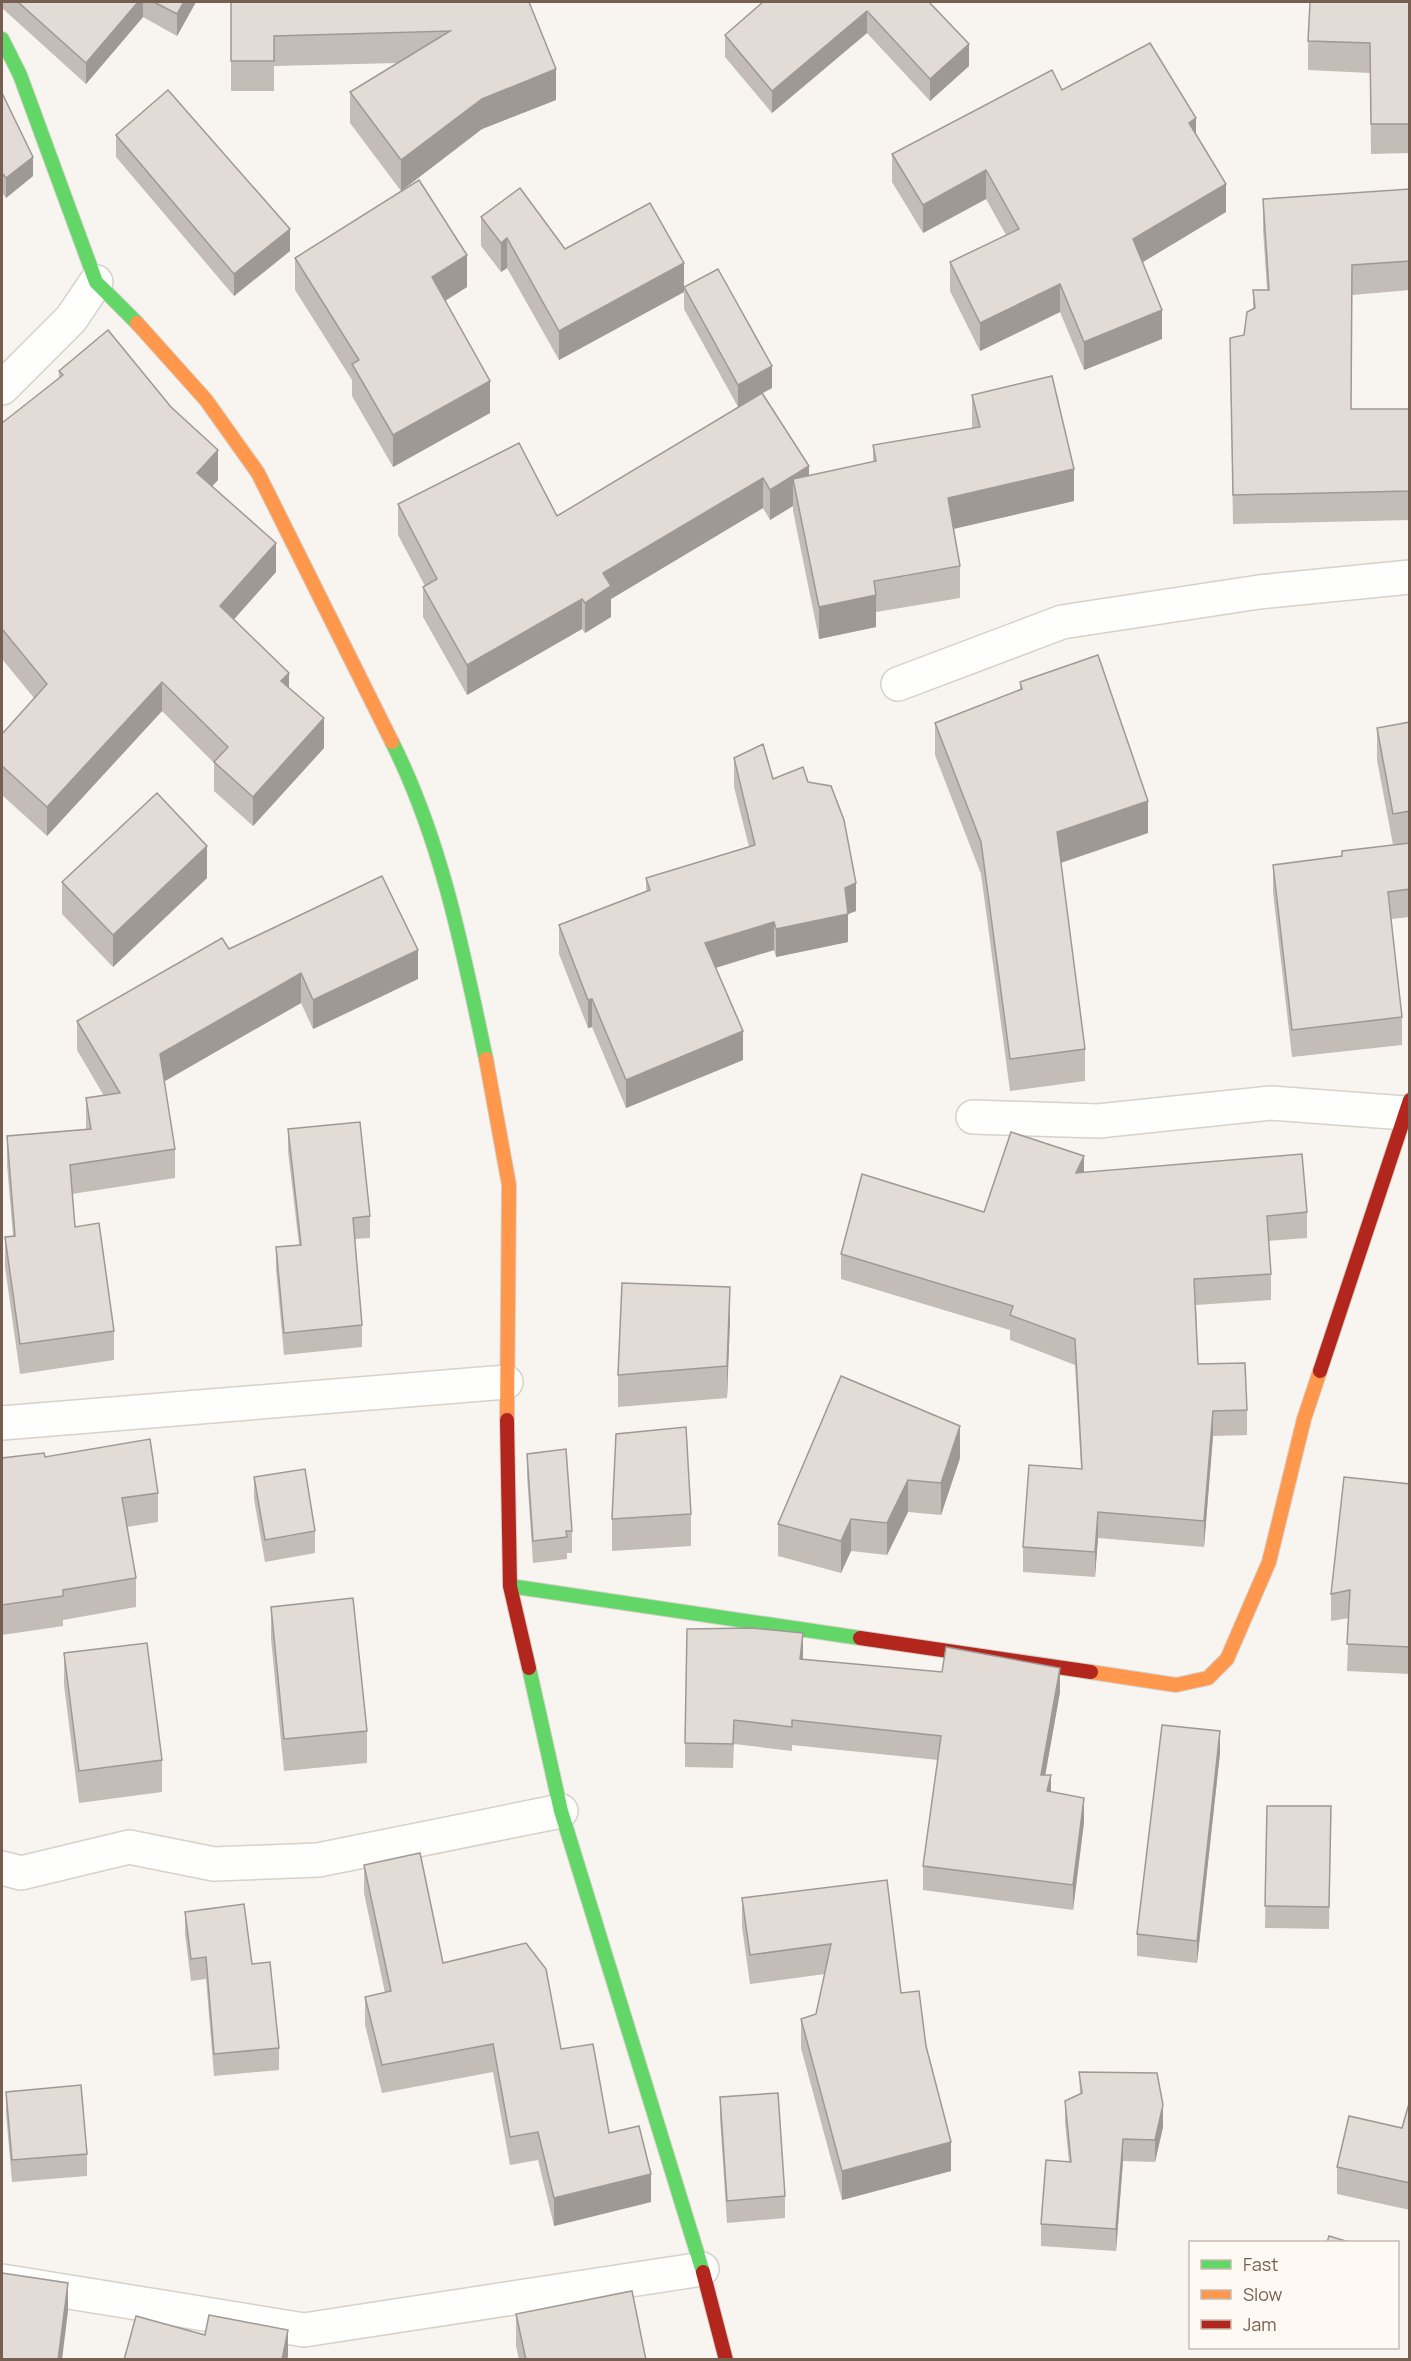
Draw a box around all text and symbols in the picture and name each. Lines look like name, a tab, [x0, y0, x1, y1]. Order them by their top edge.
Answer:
legend	[1189, 2241, 1399, 2349]
text: Fast	[1243, 2252, 1278, 2276]
text: Slow	[1243, 2282, 1283, 2306]
text: Jam	[1243, 2312, 1277, 2336]

